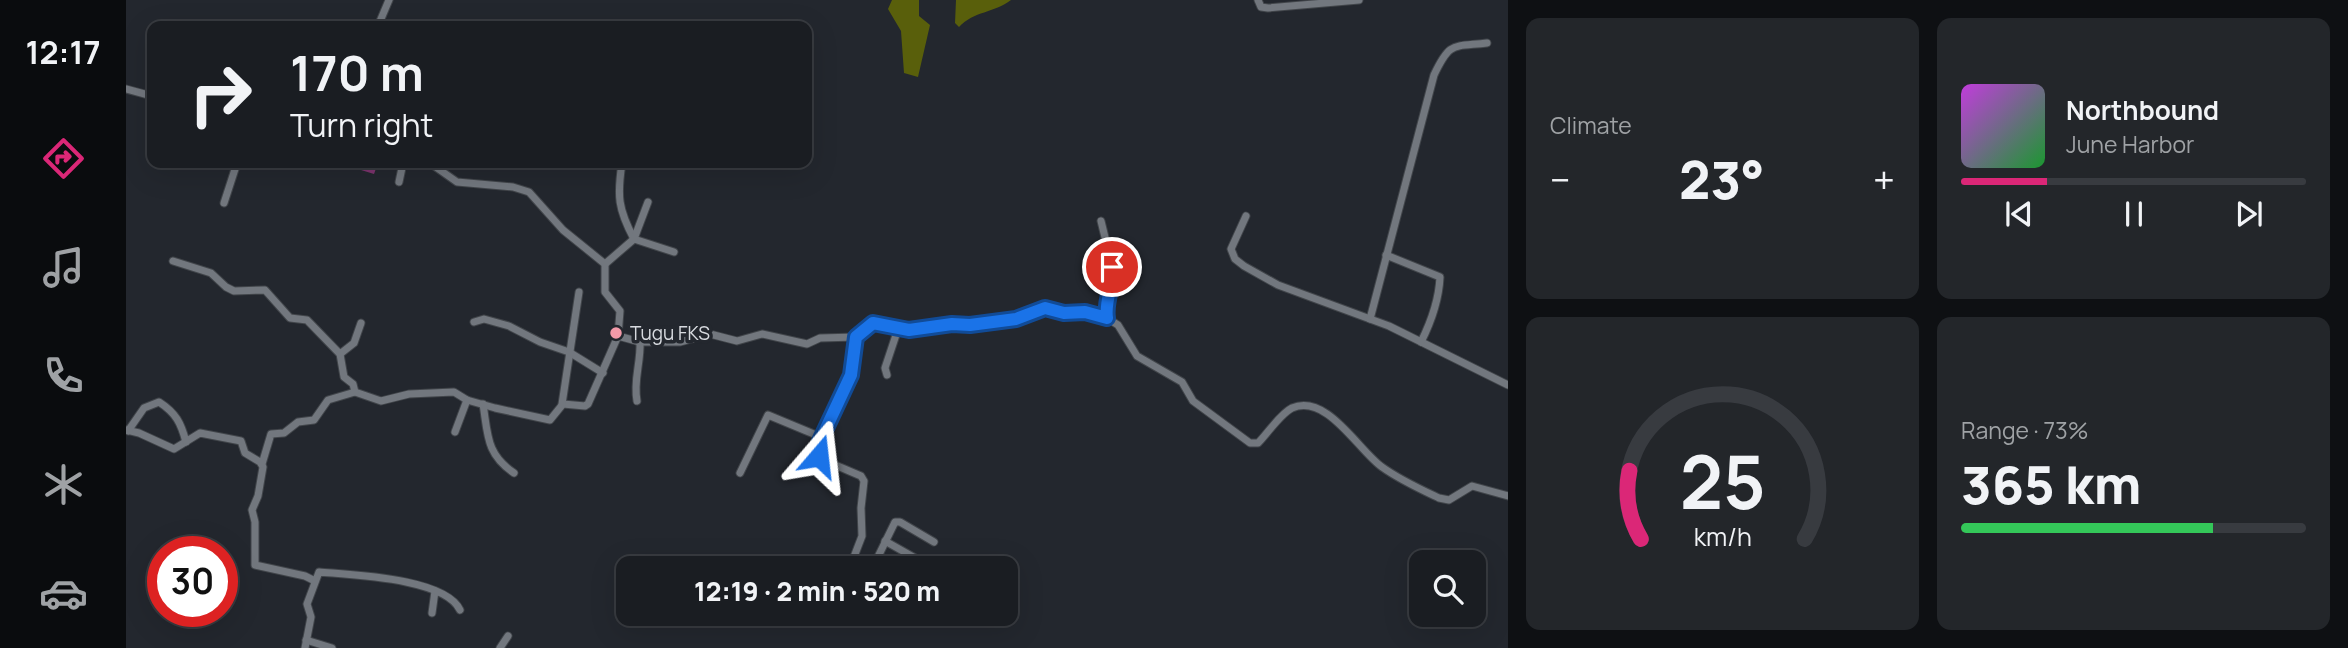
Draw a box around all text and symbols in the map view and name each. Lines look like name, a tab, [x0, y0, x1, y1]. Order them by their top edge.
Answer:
text: 12:17	[25, 30, 101, 74]
text: 170 m	[290, 39, 424, 106]
icon: right	[175, 49, 266, 140]
text: Northbound	[2066, 92, 2219, 128]
text: Turn right	[290, 103, 433, 147]
text: Climate	[1550, 109, 1632, 141]
text: June Harbor	[2066, 128, 2194, 160]
icon: directions	[39, 134, 88, 183]
text: 23°	[1679, 144, 1765, 215]
text: −	[1550, 153, 1571, 205]
text: +	[1873, 153, 1895, 205]
icon: previous	[2000, 195, 2038, 233]
icon: pause	[2115, 195, 2153, 233]
icon: next	[2230, 195, 2268, 233]
pin	[1082, 237, 1142, 297]
icon: music	[39, 243, 88, 292]
icon: arrive	[1093, 248, 1131, 286]
place label: Tugu FKS	[630, 320, 710, 346]
marker: Tugu FKS	[608, 325, 624, 341]
icon: phone	[39, 351, 88, 400]
text: Range · 73%	[1961, 414, 2088, 446]
position arrow	[782, 419, 856, 493]
text: 25	[1679, 432, 1766, 532]
text: 365 km	[1961, 449, 2141, 520]
icon: climate	[39, 460, 88, 509]
text: km/h	[1693, 519, 1752, 554]
speed limit sign: 30	[147, 536, 238, 627]
map controls	[1409, 550, 1486, 627]
button: search	[1409, 550, 1486, 627]
icon: car	[39, 569, 88, 618]
text: 12:19 · 2 min · 520 m	[694, 573, 940, 609]

